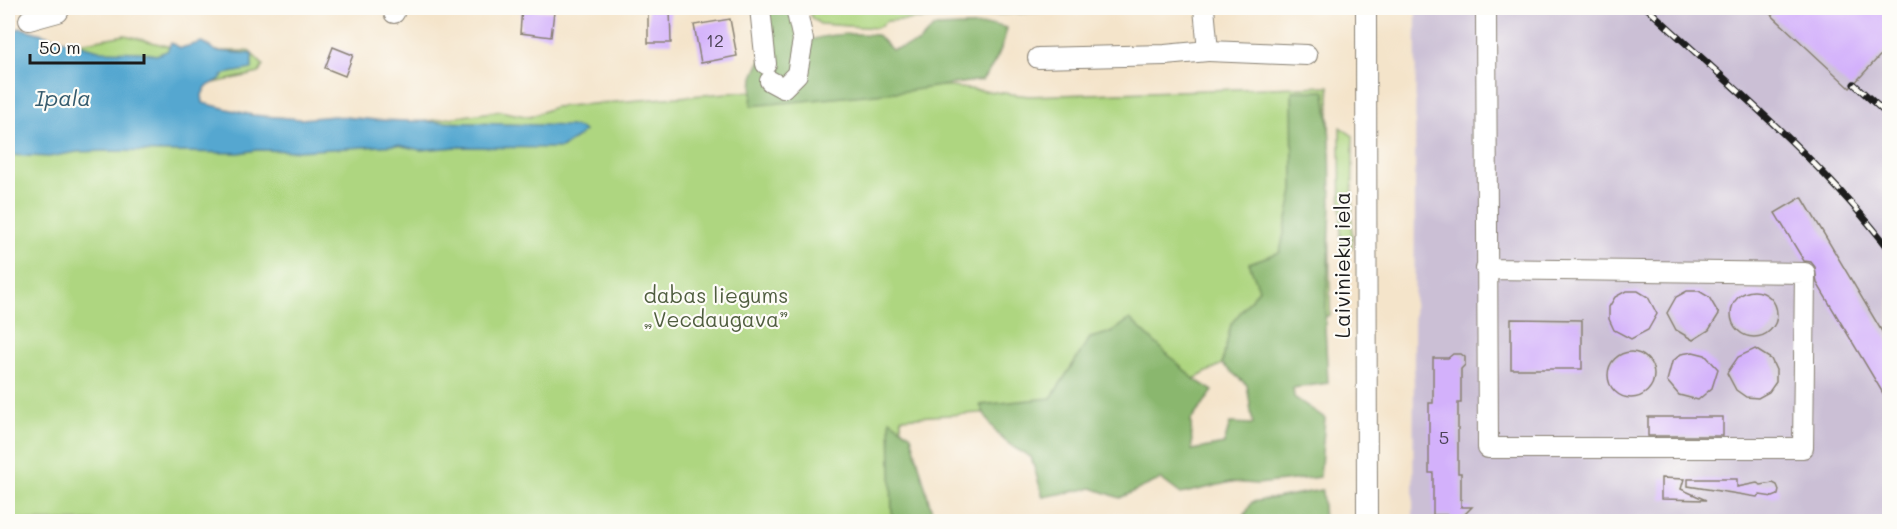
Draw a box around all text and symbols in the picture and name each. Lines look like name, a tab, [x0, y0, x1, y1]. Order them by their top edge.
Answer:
scale bar	[30, 27, 144, 65]
house number: 12	[706, 28, 724, 52]
text: 50 m	[39, 35, 81, 59]
water label: Ipala	[35, 83, 91, 112]
street label: Laivinieku iela	[1328, 192, 1355, 338]
park label: dabas liegums „Vecdaugava”	[643, 281, 789, 332]
house number: 5	[1439, 425, 1449, 449]

